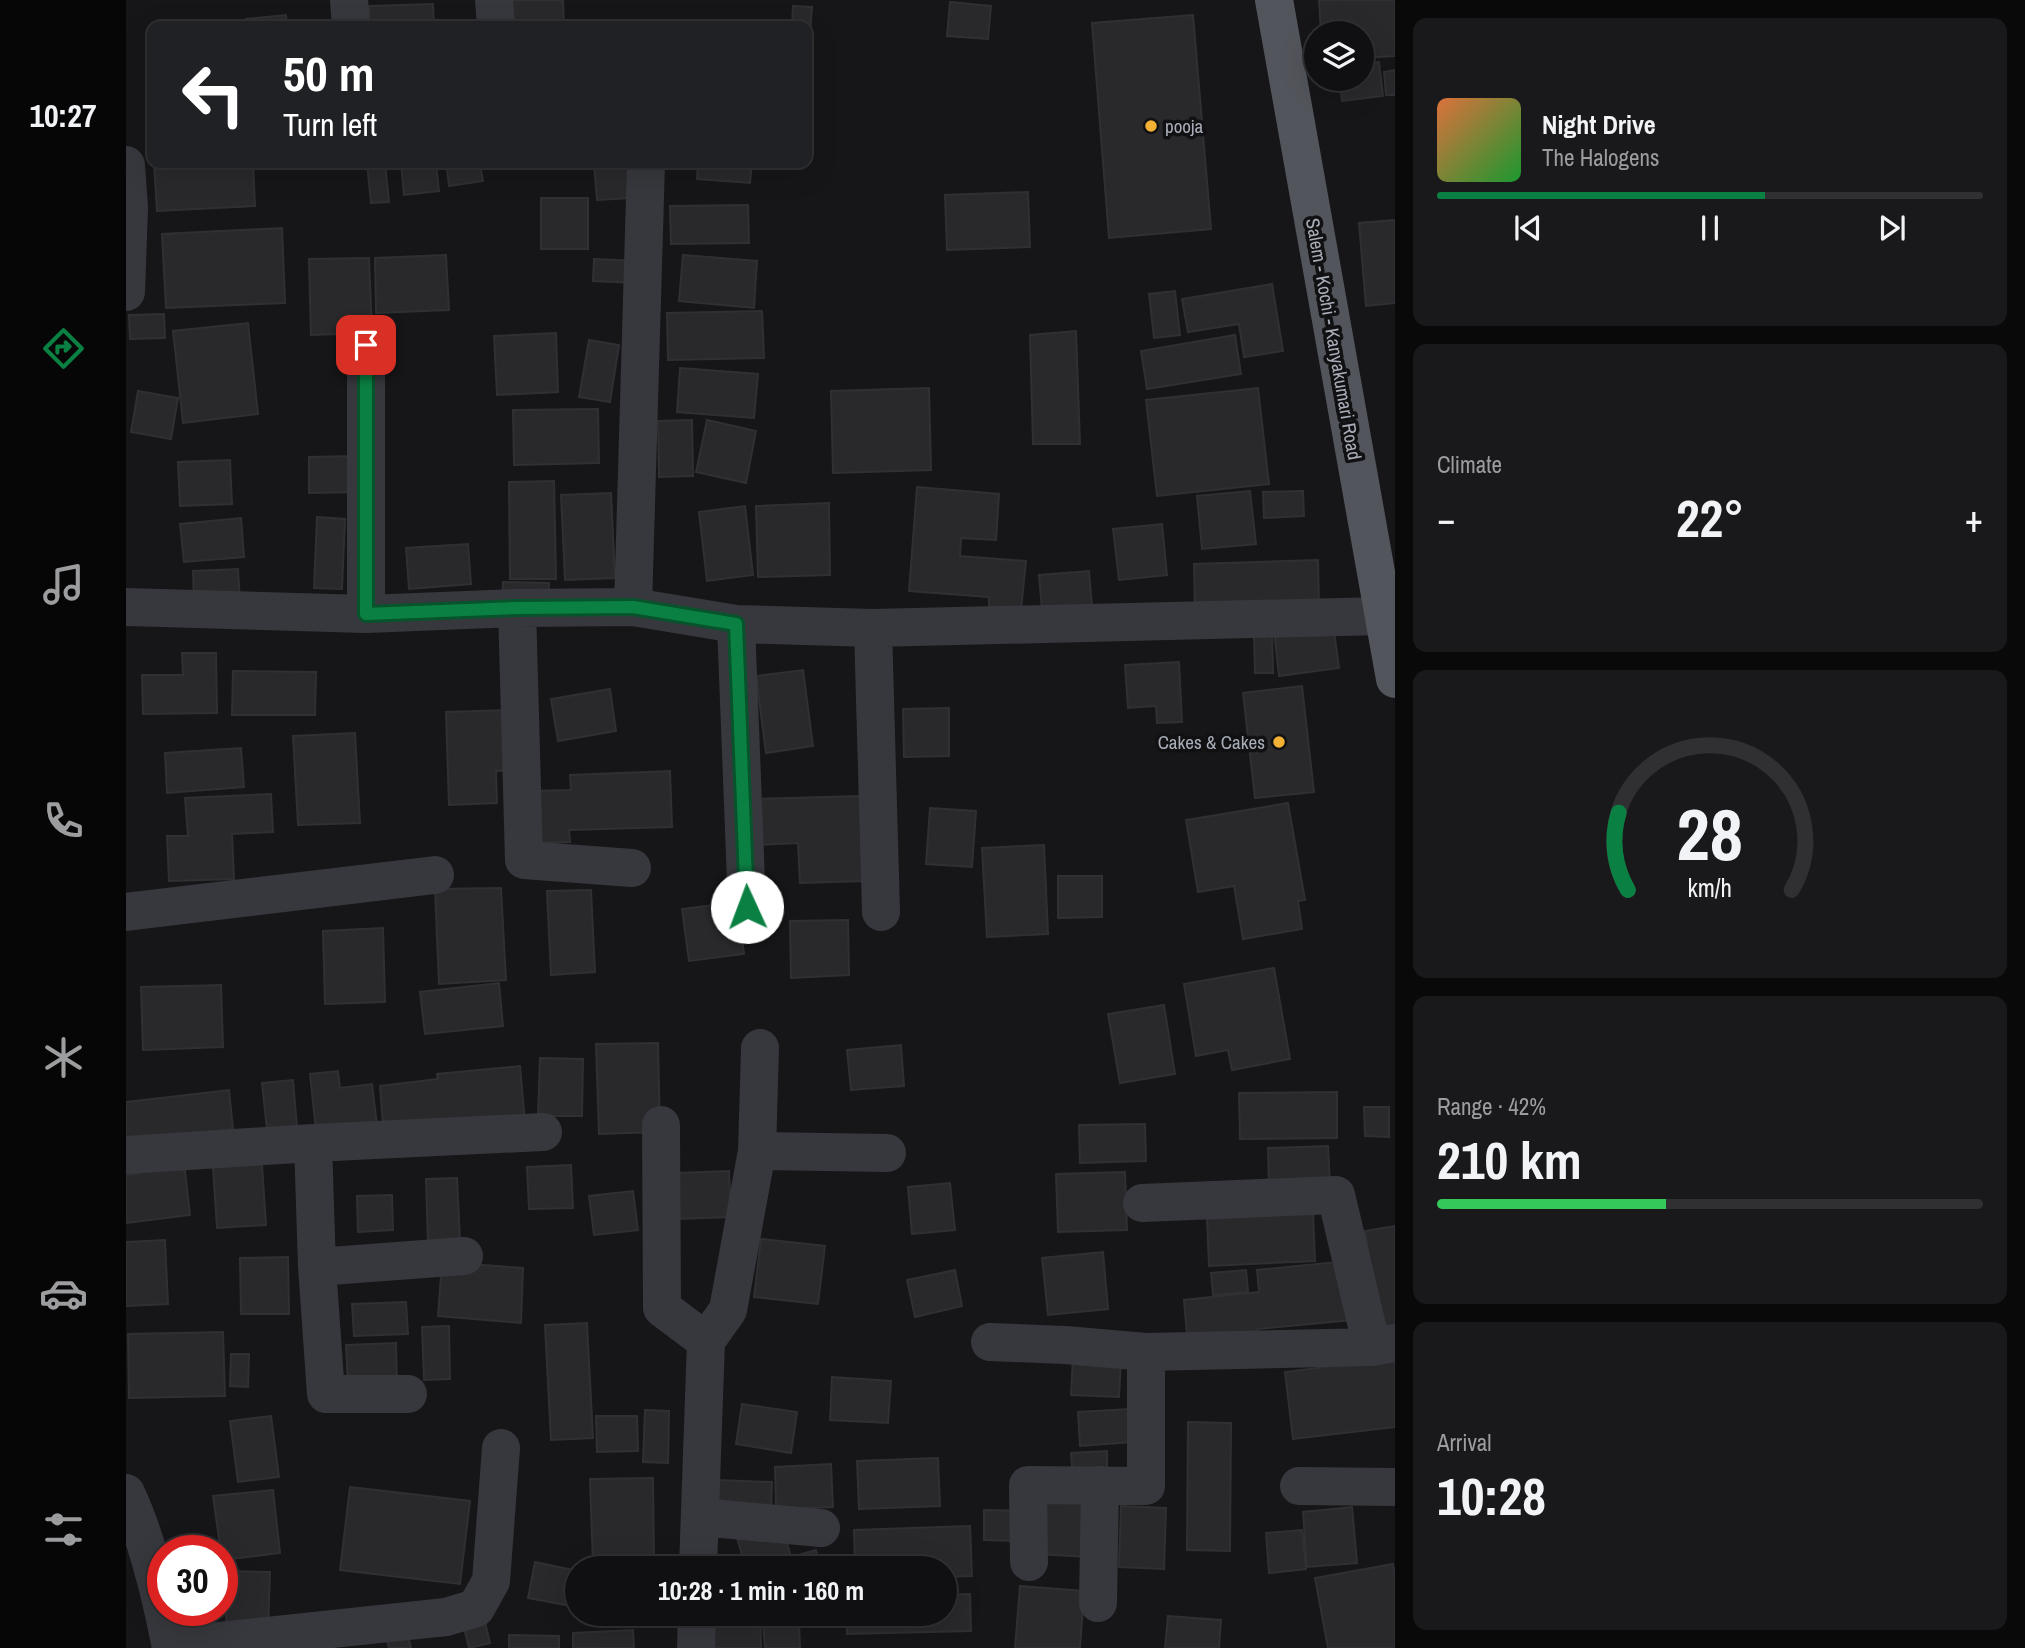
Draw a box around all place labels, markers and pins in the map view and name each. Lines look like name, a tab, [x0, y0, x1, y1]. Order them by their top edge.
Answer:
place label: pooja	[1165, 113, 1203, 139]
marker: pooja	[1143, 118, 1159, 134]
pin	[336, 315, 396, 375]
place label: Cakes & Cakes	[1158, 729, 1265, 755]
marker: Cakes & Cakes	[1271, 734, 1287, 750]

